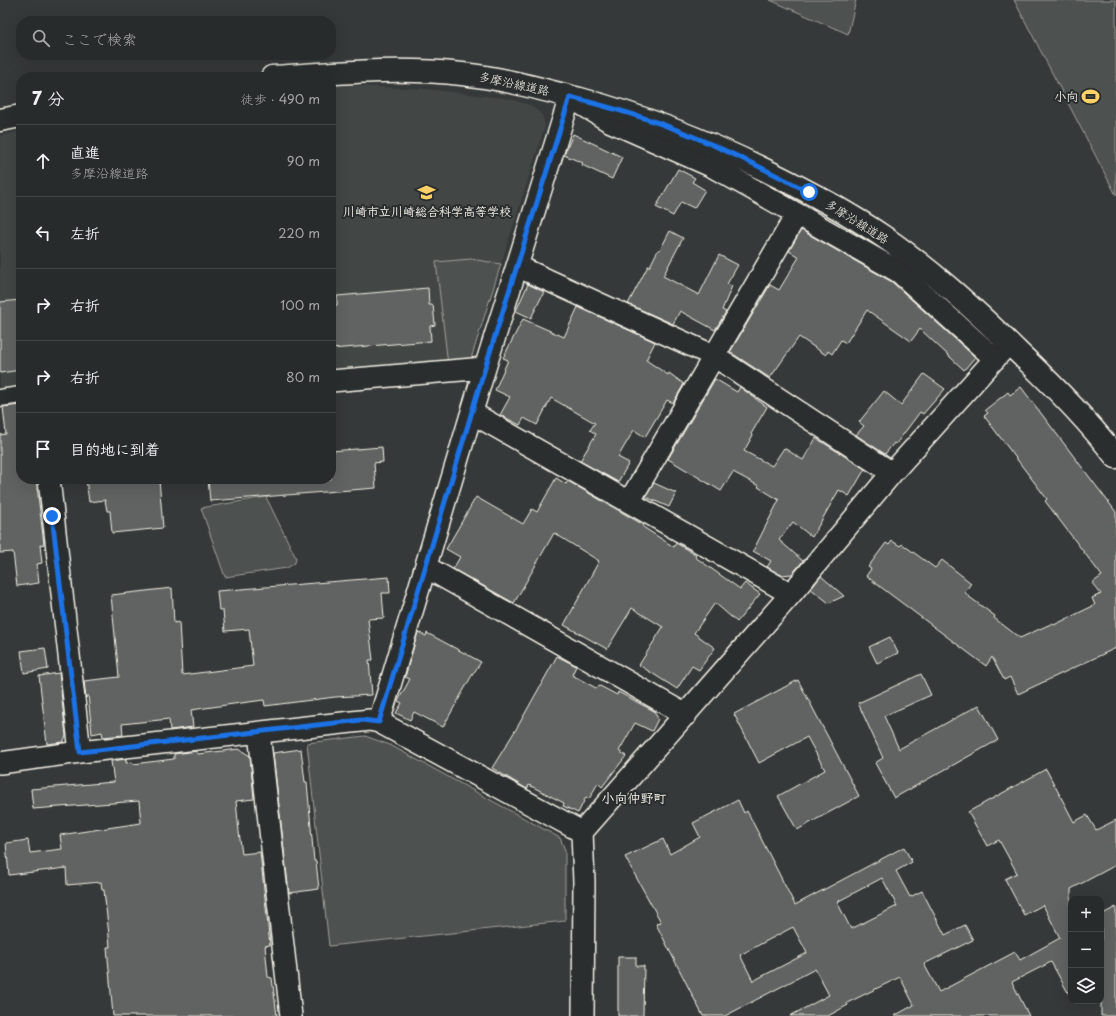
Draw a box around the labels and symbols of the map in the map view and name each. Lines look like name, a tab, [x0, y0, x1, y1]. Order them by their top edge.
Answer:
street label: 多摩沿線道路	[477, 67, 551, 99]
place label: 小向	[1054, 87, 1078, 105]
sports icon: 小向	[1081, 87, 1101, 107]
school or university icon: 川崎市立川崎総合科学高等学校	[417, 183, 437, 203]
route start	[800, 183, 818, 201]
street label: 多摩沿線道路	[822, 194, 893, 248]
place label: 川崎市立川崎総合科学高等学校	[343, 202, 511, 220]
route end	[43, 507, 61, 525]
district label: 小向仲野町	[601, 788, 667, 807]

